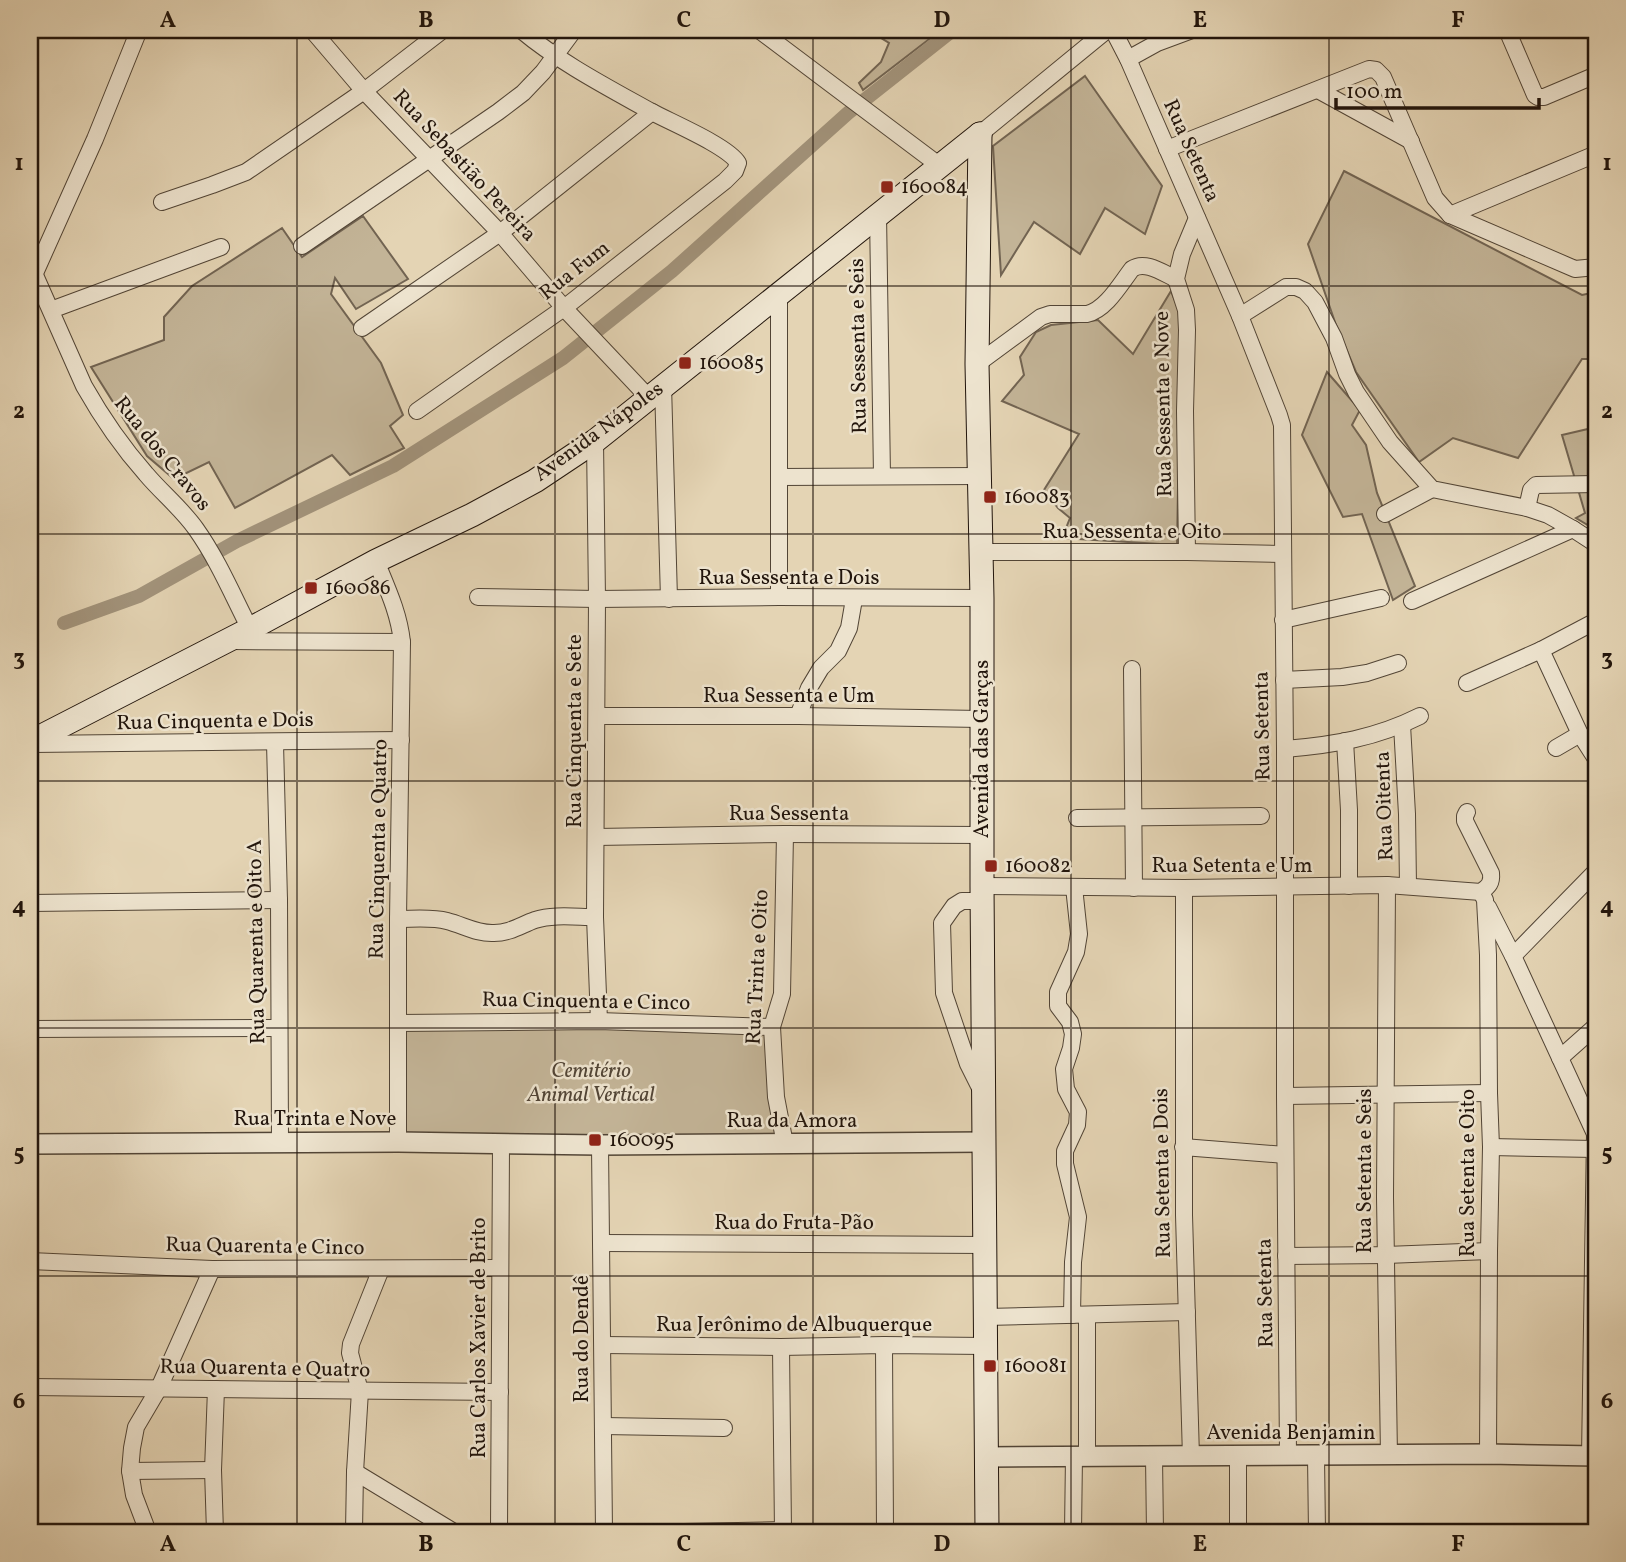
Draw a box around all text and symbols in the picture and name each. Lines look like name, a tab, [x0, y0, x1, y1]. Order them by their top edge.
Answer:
text: A	[160, 5, 176, 37]
text: B	[418, 5, 434, 37]
text: C	[677, 5, 691, 37]
text: D	[934, 5, 951, 37]
text: E	[1193, 5, 1207, 37]
text: F	[1451, 5, 1465, 37]
scale bar	[1336, 66, 1538, 110]
text: 100 m	[1346, 78, 1403, 107]
street label: Rua Sebastião Pereira	[386, 83, 542, 249]
street label: Rua Setenta	[1155, 95, 1227, 207]
text: 1	[14, 148, 24, 180]
text: 1	[1602, 148, 1612, 180]
place label: 160084	[901, 173, 968, 202]
marker: 160084	[879, 179, 895, 195]
street label: Rua Fum	[534, 234, 616, 308]
street label: Rua Sessenta e Seis	[843, 258, 875, 434]
street label: Rua Sessenta e Nove	[1148, 310, 1180, 497]
place label: 160085	[699, 349, 764, 378]
marker: 160085	[677, 355, 693, 371]
street label: Avenida Nápoles	[528, 375, 670, 489]
street label: Rua dos Cravos	[107, 390, 217, 518]
text: 2	[13, 396, 25, 428]
text: 2	[1601, 396, 1613, 428]
place label: 160083	[1004, 483, 1070, 512]
marker: 160083	[982, 489, 998, 505]
street label: Rua Sessenta e Oito	[1042, 518, 1222, 547]
street label: Rua Sessenta e Dois	[699, 564, 879, 593]
place label: 160086	[325, 574, 391, 603]
marker: 160086	[303, 580, 319, 596]
street label: Rua Cinquenta e Sete	[561, 634, 590, 828]
text: 3	[13, 643, 25, 675]
text: 3	[1601, 643, 1613, 675]
street label: Avenida das Garças	[968, 660, 997, 838]
street label: Rua Setenta	[1248, 671, 1278, 781]
street label: Rua Sessenta e Um	[703, 682, 875, 711]
street label: Rua Cinquenta e Dois	[116, 706, 314, 738]
street label: Rua Cinquenta e Quatro	[363, 739, 395, 959]
street label: Rua Oitenta	[1369, 751, 1401, 861]
street label: Rua Sessenta	[729, 800, 849, 829]
street label: Rua Quarenta e Oito A	[241, 839, 273, 1045]
place label: 160082	[1005, 852, 1071, 881]
street label: Rua Setenta e Um	[1151, 852, 1313, 881]
marker: 160082	[983, 858, 999, 874]
street label: Rua Trinta e Oito	[739, 889, 777, 1045]
text: 4	[12, 891, 26, 923]
text: 4	[1600, 891, 1614, 923]
street label: Rua Cinquenta e Cinco	[481, 986, 691, 1018]
park label: Cemitério Animal Vertical	[526, 1057, 655, 1110]
street label: Rua Setenta e Dois	[1147, 1088, 1179, 1258]
street label: Rua Setenta e Seis	[1351, 1088, 1380, 1254]
street label: Rua Setenta e Oito	[1454, 1089, 1483, 1257]
street label: Rua Trinta e Nove	[234, 1105, 396, 1134]
street label: Rua da Amora	[726, 1107, 858, 1136]
place label: 160095	[609, 1126, 674, 1155]
marker: 160095	[587, 1132, 603, 1148]
text: 5	[13, 1138, 25, 1170]
text: 5	[1601, 1138, 1613, 1170]
street label: Rua do Fruta-Pão	[714, 1209, 874, 1238]
street label: Rua Carlos Xavier de Brito	[465, 1217, 494, 1459]
street label: Rua Quarenta e Cinco	[165, 1231, 365, 1263]
street label: Rua Setenta	[1251, 1238, 1281, 1348]
street label: Rua do Dendê	[568, 1275, 597, 1403]
street label: Rua Jerônimo de Albuquerque	[656, 1311, 932, 1340]
place label: 160081	[1004, 1352, 1067, 1381]
street label: Rua Quarenta e Quatro	[159, 1353, 371, 1385]
marker: 160081	[982, 1358, 998, 1374]
text: 6	[13, 1386, 25, 1418]
text: 6	[1601, 1386, 1613, 1418]
street label: Avenida Benjamin	[1206, 1419, 1376, 1448]
text: A	[160, 1529, 176, 1561]
text: B	[418, 1529, 434, 1561]
text: C	[677, 1529, 691, 1561]
text: D	[934, 1529, 951, 1561]
text: E	[1193, 1529, 1207, 1561]
text: F	[1451, 1529, 1465, 1561]

